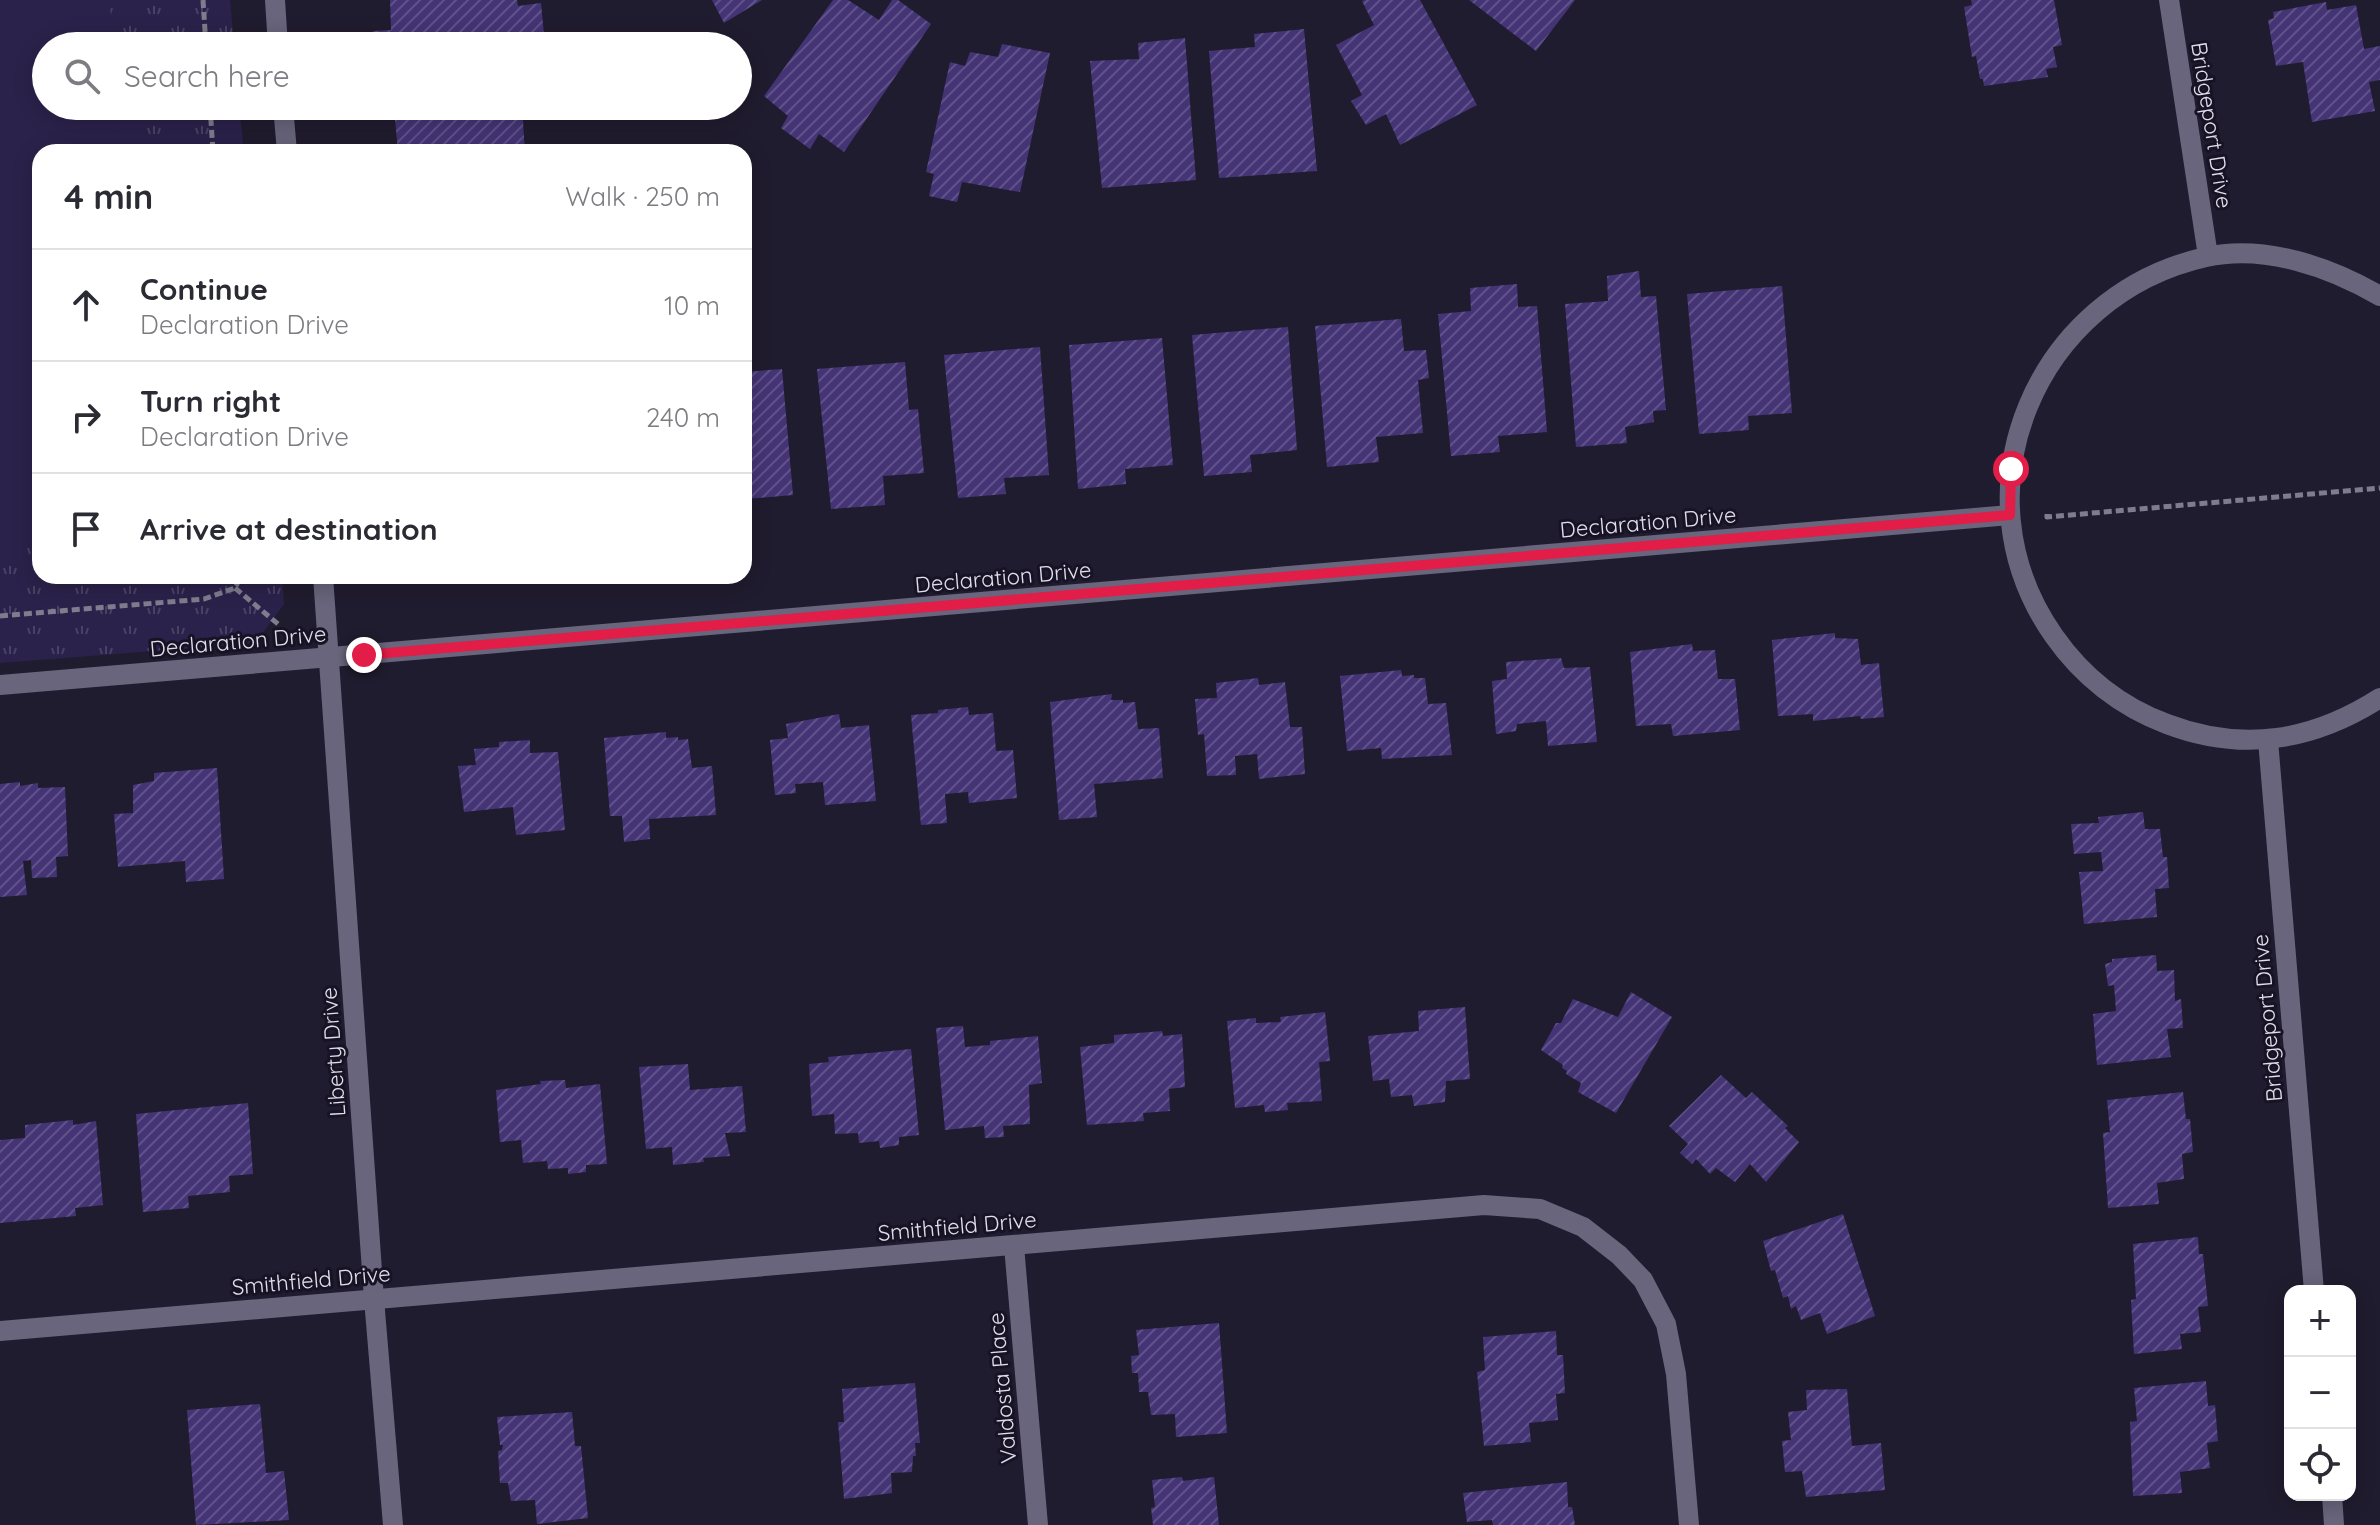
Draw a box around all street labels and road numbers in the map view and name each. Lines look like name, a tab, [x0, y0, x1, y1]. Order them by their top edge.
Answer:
street label: Bridgeport Drive	[2185, 40, 2239, 210]
street label: Declaration Drive	[1559, 500, 1737, 544]
street label: Declaration Drive	[914, 555, 1092, 599]
street label: Declaration Drive	[149, 619, 327, 663]
street label: Bridgeport Drive	[2246, 933, 2288, 1103]
street label: Liberty Drive	[315, 986, 351, 1118]
street label: Smithfield Drive	[876, 1205, 1038, 1247]
street label: Smithfield Drive	[230, 1259, 392, 1301]
street label: Valdosta Place	[981, 1311, 1023, 1465]

